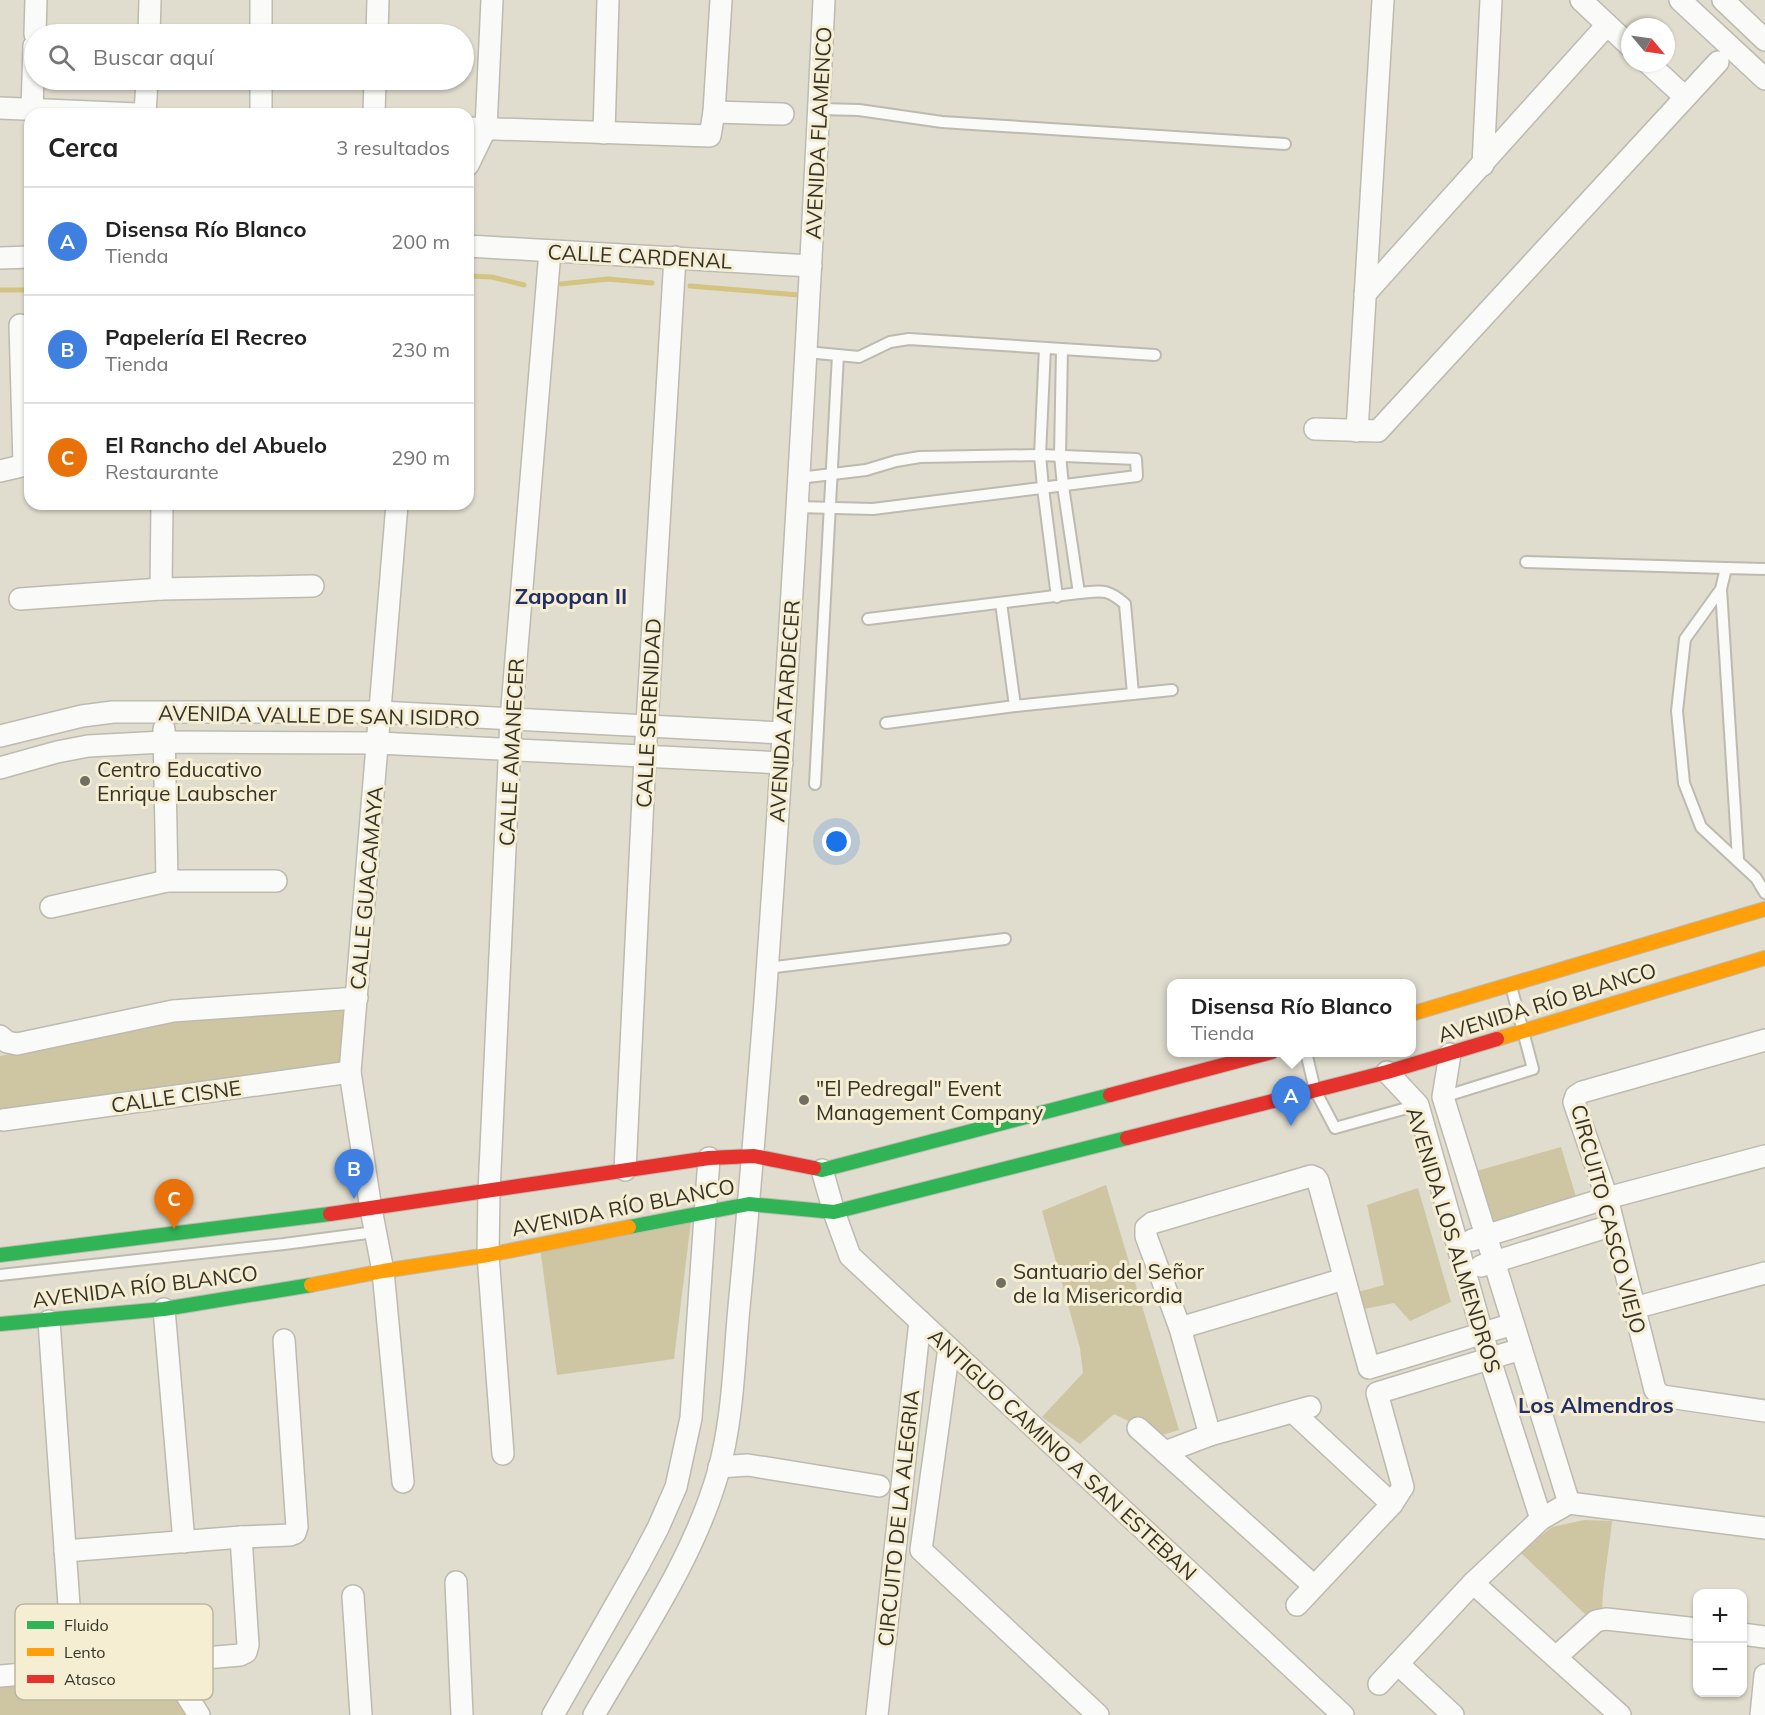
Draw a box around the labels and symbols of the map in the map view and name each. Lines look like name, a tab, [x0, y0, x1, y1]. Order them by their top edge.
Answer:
north arrow	[1621, 18, 1675, 72]
street label: AVENIDA FLAMENCO	[799, 26, 837, 240]
street label: CALLE CARDENAL	[547, 238, 733, 274]
district label: Zapopan II	[515, 582, 627, 610]
street label: AVENIDA ATARDECER	[763, 599, 805, 823]
street label: CALLE SERENIDAD	[630, 617, 666, 809]
street label: CALLE AMANECER	[493, 657, 529, 847]
street label: AVENIDA VALLE DE SAN ISIDRO	[158, 699, 480, 731]
place label: Centro Educativo Enrique Laubscher	[97, 756, 277, 806]
marker: Centro Educativo Enrique Laubscher	[78, 774, 92, 788]
street label: CALLE GUACAMAYA	[344, 785, 388, 991]
your location	[822, 827, 851, 856]
street label: AVENIDA RÍO BLANCO	[1435, 956, 1659, 1048]
street label: CALLE CISNE	[109, 1074, 243, 1118]
place label: "El Pedregal" Event Management Company	[816, 1075, 1043, 1125]
pin: A	[1272, 1076, 1310, 1126]
marker: "El Pedregal" Event Management Company	[797, 1093, 811, 1107]
street label: CIRCUITO CASCO VIEJO	[1566, 1101, 1652, 1337]
street label: AVENIDA LOS ALMENDROS	[1401, 1104, 1507, 1376]
pin: B	[334, 1150, 374, 1199]
street label: AVENIDA RÍO BLANCO	[509, 1173, 737, 1241]
pin: C	[154, 1180, 194, 1229]
place label: Santuario del Señor de la Misericordia	[1013, 1258, 1204, 1308]
street label: AVENIDA RÍO BLANCO	[31, 1259, 259, 1313]
marker: Santuario del Señor de la Misericordia	[994, 1276, 1008, 1290]
street label: ANTIGUO CAMINO A SAN ESTEBAN	[923, 1323, 1203, 1585]
street label: CIRCUITO DE LA ALEGRIA	[872, 1388, 924, 1648]
district label: Los Almendros	[1518, 1391, 1674, 1419]
legend	[15, 1604, 213, 1700]
text: Fluido	[64, 1615, 109, 1635]
text: Lento	[64, 1642, 105, 1662]
text: Atasco	[64, 1669, 116, 1689]

